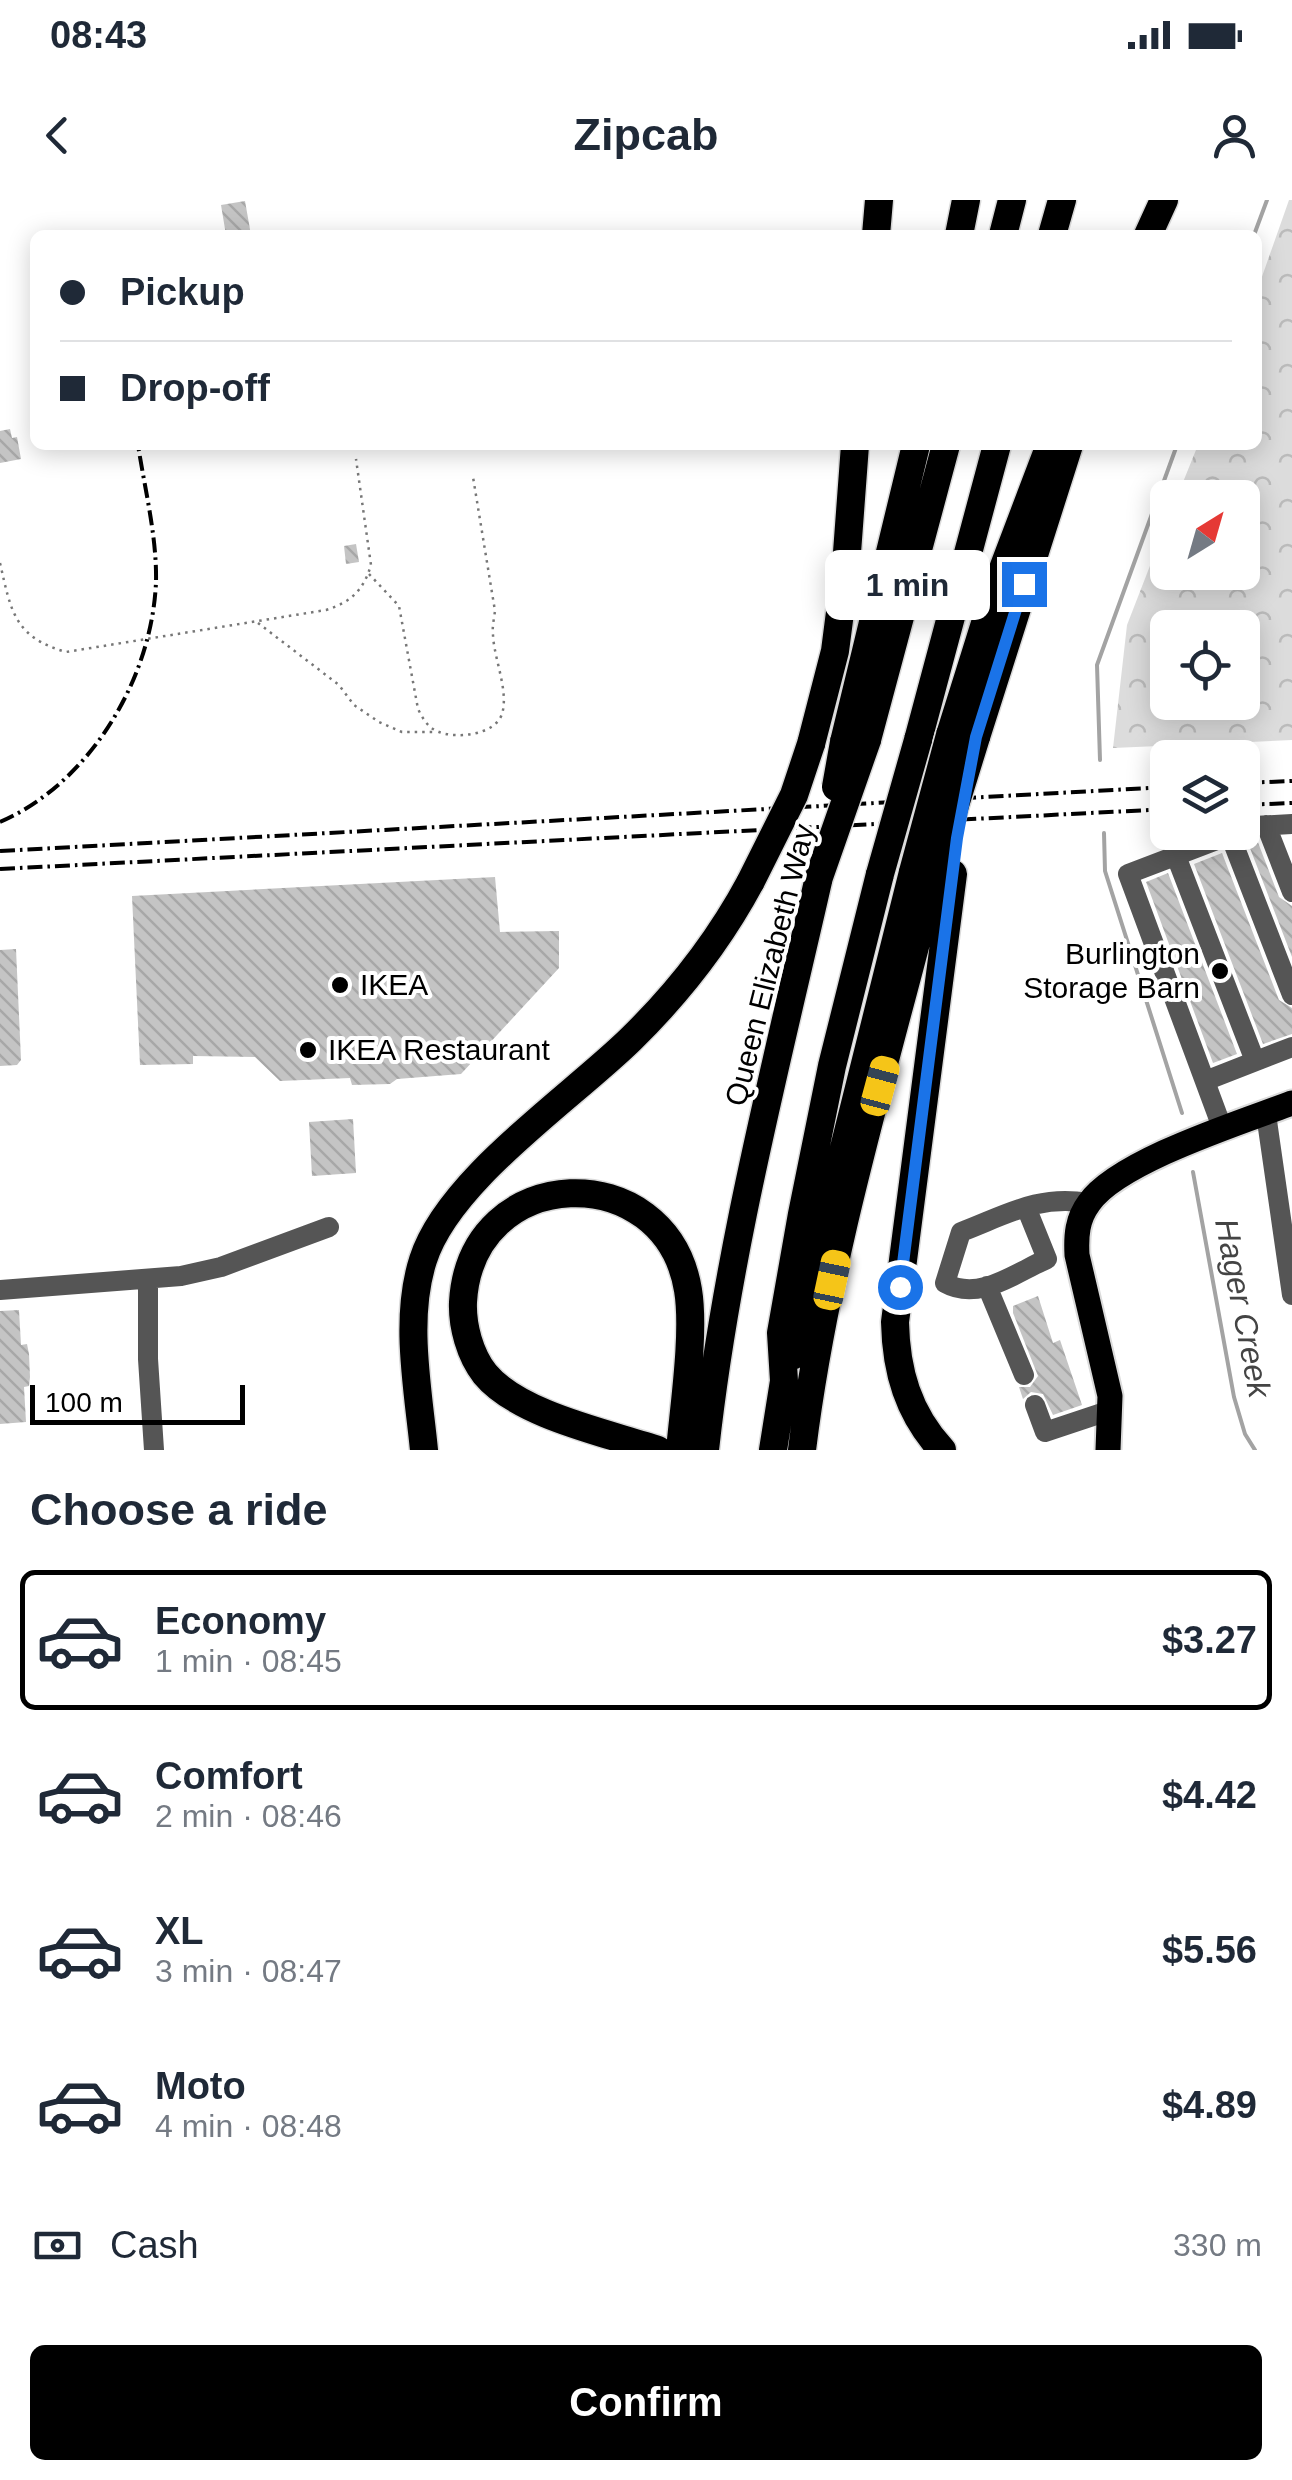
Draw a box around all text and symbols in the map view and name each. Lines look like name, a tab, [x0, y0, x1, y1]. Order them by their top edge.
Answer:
text: 08:43	[50, 14, 147, 56]
icon: back	[30, 108, 85, 163]
icon: person	[1207, 108, 1262, 163]
text: Zipcab	[573, 109, 719, 160]
text: Pickup	[120, 271, 245, 313]
text: Drop-off	[120, 367, 270, 409]
north arrow	[1150, 480, 1260, 590]
map controls	[1150, 480, 1260, 850]
callout: 1 min	[824, 549, 989, 619]
route end	[1002, 562, 1047, 607]
text: 1 min	[866, 567, 949, 603]
button: locate	[1150, 610, 1260, 720]
button: layers	[1150, 740, 1260, 850]
street label: Queen Elizabeth Way	[719, 821, 820, 1109]
place label: Burlington Storage Barn	[1023, 937, 1200, 1004]
marker: Burlington Storage Barn	[1209, 960, 1231, 982]
place label: IKEA	[360, 968, 428, 1001]
marker: IKEA	[329, 974, 351, 996]
place label: IKEA Restaurant	[328, 1033, 550, 1066]
marker: IKEA Restaurant	[297, 1039, 319, 1061]
car	[858, 1053, 902, 1119]
water label: Hager Creek	[1208, 1216, 1278, 1402]
car	[811, 1248, 853, 1312]
route start	[878, 1265, 923, 1310]
scale bar	[30, 1380, 245, 1424]
text: 100 m	[45, 1387, 123, 1418]
text: Choose a ride	[30, 1484, 328, 1535]
icon: car	[35, 1595, 125, 1685]
text: Economy	[155, 1600, 326, 1642]
text: $3.27	[1162, 1619, 1257, 1661]
text: 1 min · 08:45	[155, 1643, 342, 1679]
icon: car	[35, 1750, 125, 1840]
text: Comfort	[155, 1755, 303, 1797]
text: $4.42	[1162, 1774, 1257, 1816]
text: 2 min · 08:46	[155, 1798, 342, 1834]
icon: car	[35, 1905, 125, 1995]
text: XL	[155, 1910, 204, 1952]
text: $5.56	[1162, 1929, 1257, 1971]
text: 3 min · 08:47	[155, 1953, 342, 1989]
icon: car	[35, 2060, 125, 2150]
text: Moto	[155, 2065, 246, 2107]
text: $4.89	[1162, 2084, 1257, 2126]
text: 4 min · 08:48	[155, 2108, 342, 2144]
icon: cash	[30, 2218, 85, 2273]
text: Cash	[110, 2224, 199, 2266]
text: 330 m	[1173, 2227, 1262, 2263]
button: Confirm	[30, 2345, 1262, 2460]

